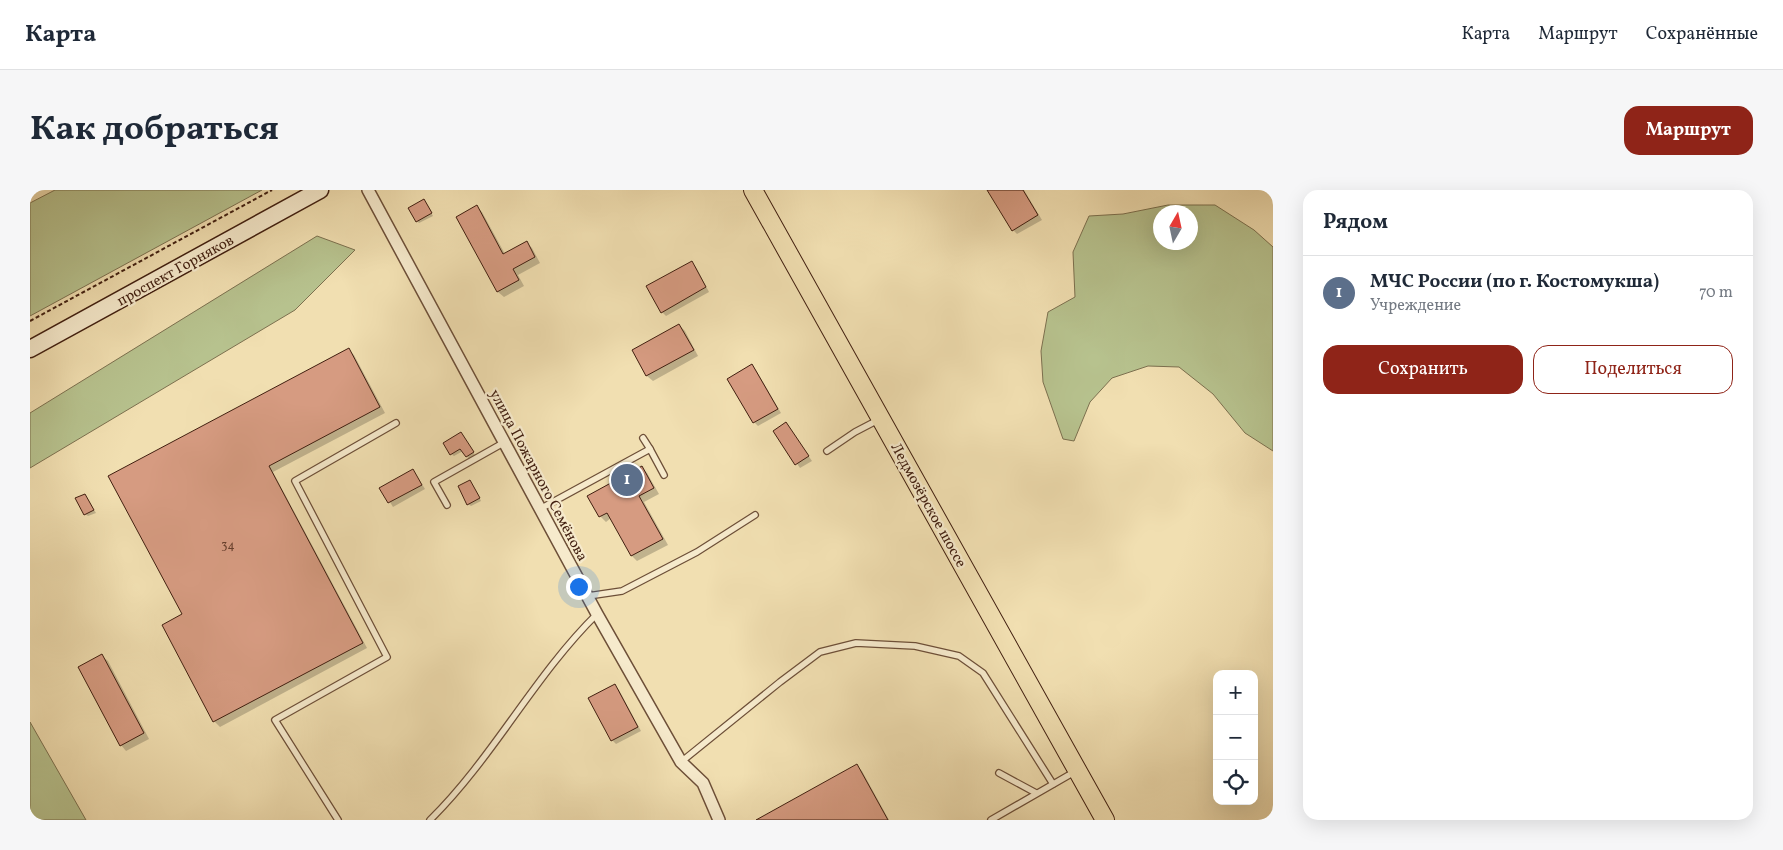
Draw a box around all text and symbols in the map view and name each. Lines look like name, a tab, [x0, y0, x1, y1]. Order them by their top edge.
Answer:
text: Карта	[25, 18, 96, 52]
text: Карта	[1461, 22, 1510, 47]
text: Маршрут	[1538, 22, 1618, 47]
text: Сохранённые	[1646, 22, 1758, 47]
text: Как добраться	[30, 106, 279, 154]
button: Маршрут	[1624, 106, 1753, 155]
north arrow	[1153, 205, 1198, 250]
text: Рядом	[1323, 208, 1388, 237]
street label: проспект Горняков	[114, 230, 238, 312]
text: МЧС России (по г. Костомукша)	[1370, 269, 1659, 295]
text: 1	[1336, 282, 1342, 304]
text: 70 m	[1699, 282, 1733, 304]
text: Учреждение	[1370, 295, 1461, 317]
button: Сохранить	[1323, 345, 1523, 394]
button: Поделиться	[1533, 345, 1733, 394]
street label: улица Пожарного Семёнова	[483, 386, 592, 565]
street label: Ледмозёрское шоссе	[885, 440, 971, 572]
pin: 1	[611, 461, 643, 499]
house number: 34	[221, 538, 235, 554]
your location	[566, 574, 592, 600]
map controls	[1213, 670, 1258, 805]
button: +	[1213, 670, 1258, 715]
button: −	[1213, 715, 1258, 760]
button: locate	[1213, 760, 1258, 805]

